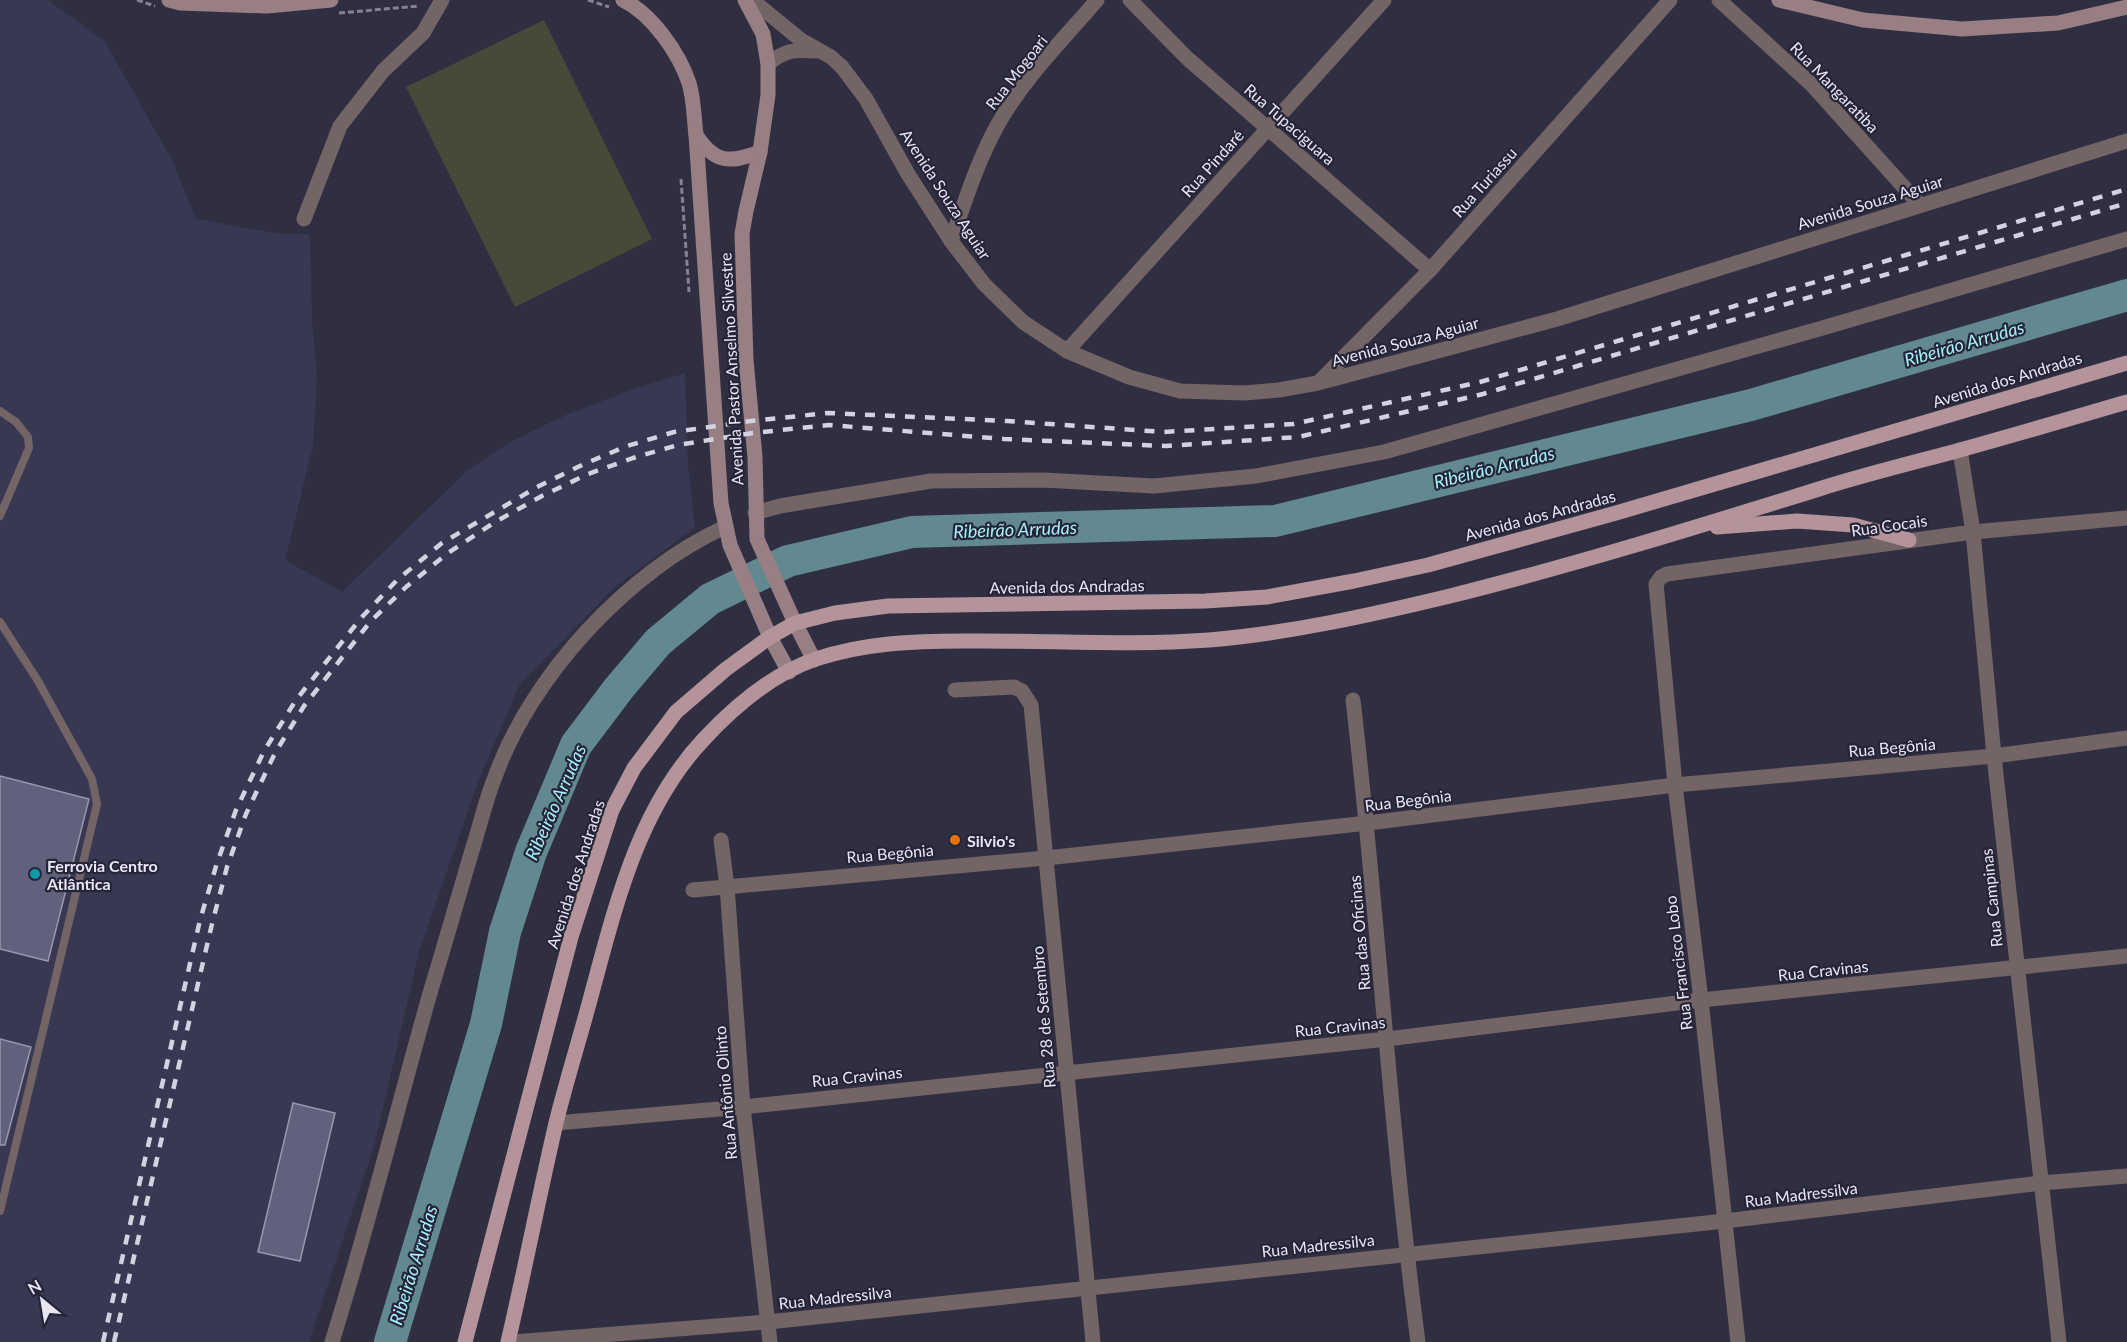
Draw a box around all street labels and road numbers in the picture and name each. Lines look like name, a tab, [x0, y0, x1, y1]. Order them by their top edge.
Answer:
street label: Rua Mogoari	[981, 31, 1051, 113]
street label: Rua Mangaratiba	[1787, 38, 1883, 136]
street label: Rua Tupaciguara	[1241, 79, 1339, 169]
street label: Avenida Souza Aguiar	[897, 125, 995, 263]
street label: Rua Pindaré	[1177, 125, 1247, 201]
street label: Rua Turiassu	[1448, 143, 1520, 221]
street label: Avenida Souza Aguiar	[1795, 171, 1945, 233]
street label: Avenida Pastor Anselmo Silvestre	[715, 252, 747, 486]
street label: Avenida Souza Aguiar	[1329, 312, 1481, 370]
street label: Avenida dos Andradas	[1930, 347, 2084, 411]
street label: Avenida dos Andradas	[1463, 486, 1617, 544]
street label: Rua Cocais	[1850, 510, 1928, 540]
street label: Avenida dos Andradas	[989, 575, 1145, 597]
street label: Rua Begônia	[1848, 734, 1936, 760]
street label: Rua Begônia	[1364, 785, 1452, 815]
street label: Avenida dos Andradas	[542, 797, 608, 951]
street label: Rua Begônia	[846, 840, 934, 866]
street label: Rua Campinas	[1976, 848, 2006, 948]
street label: Rua das Oficinas	[1344, 874, 1374, 992]
street label: Rua Francisco Lobo	[1660, 895, 1696, 1031]
street label: Rua 28 de Setembro	[1027, 945, 1059, 1089]
street label: Rua Cravinas	[1777, 956, 1869, 984]
street label: Rua Cravinas	[1294, 1012, 1386, 1040]
street label: Rua Antônio Olinto	[710, 1025, 740, 1161]
street label: Rua Cravinas	[811, 1062, 903, 1090]
street label: Rua Madressilva	[1743, 1178, 1859, 1210]
street label: Rua Madressilva	[1260, 1230, 1376, 1260]
street label: Rua Madressilva	[777, 1282, 893, 1312]

